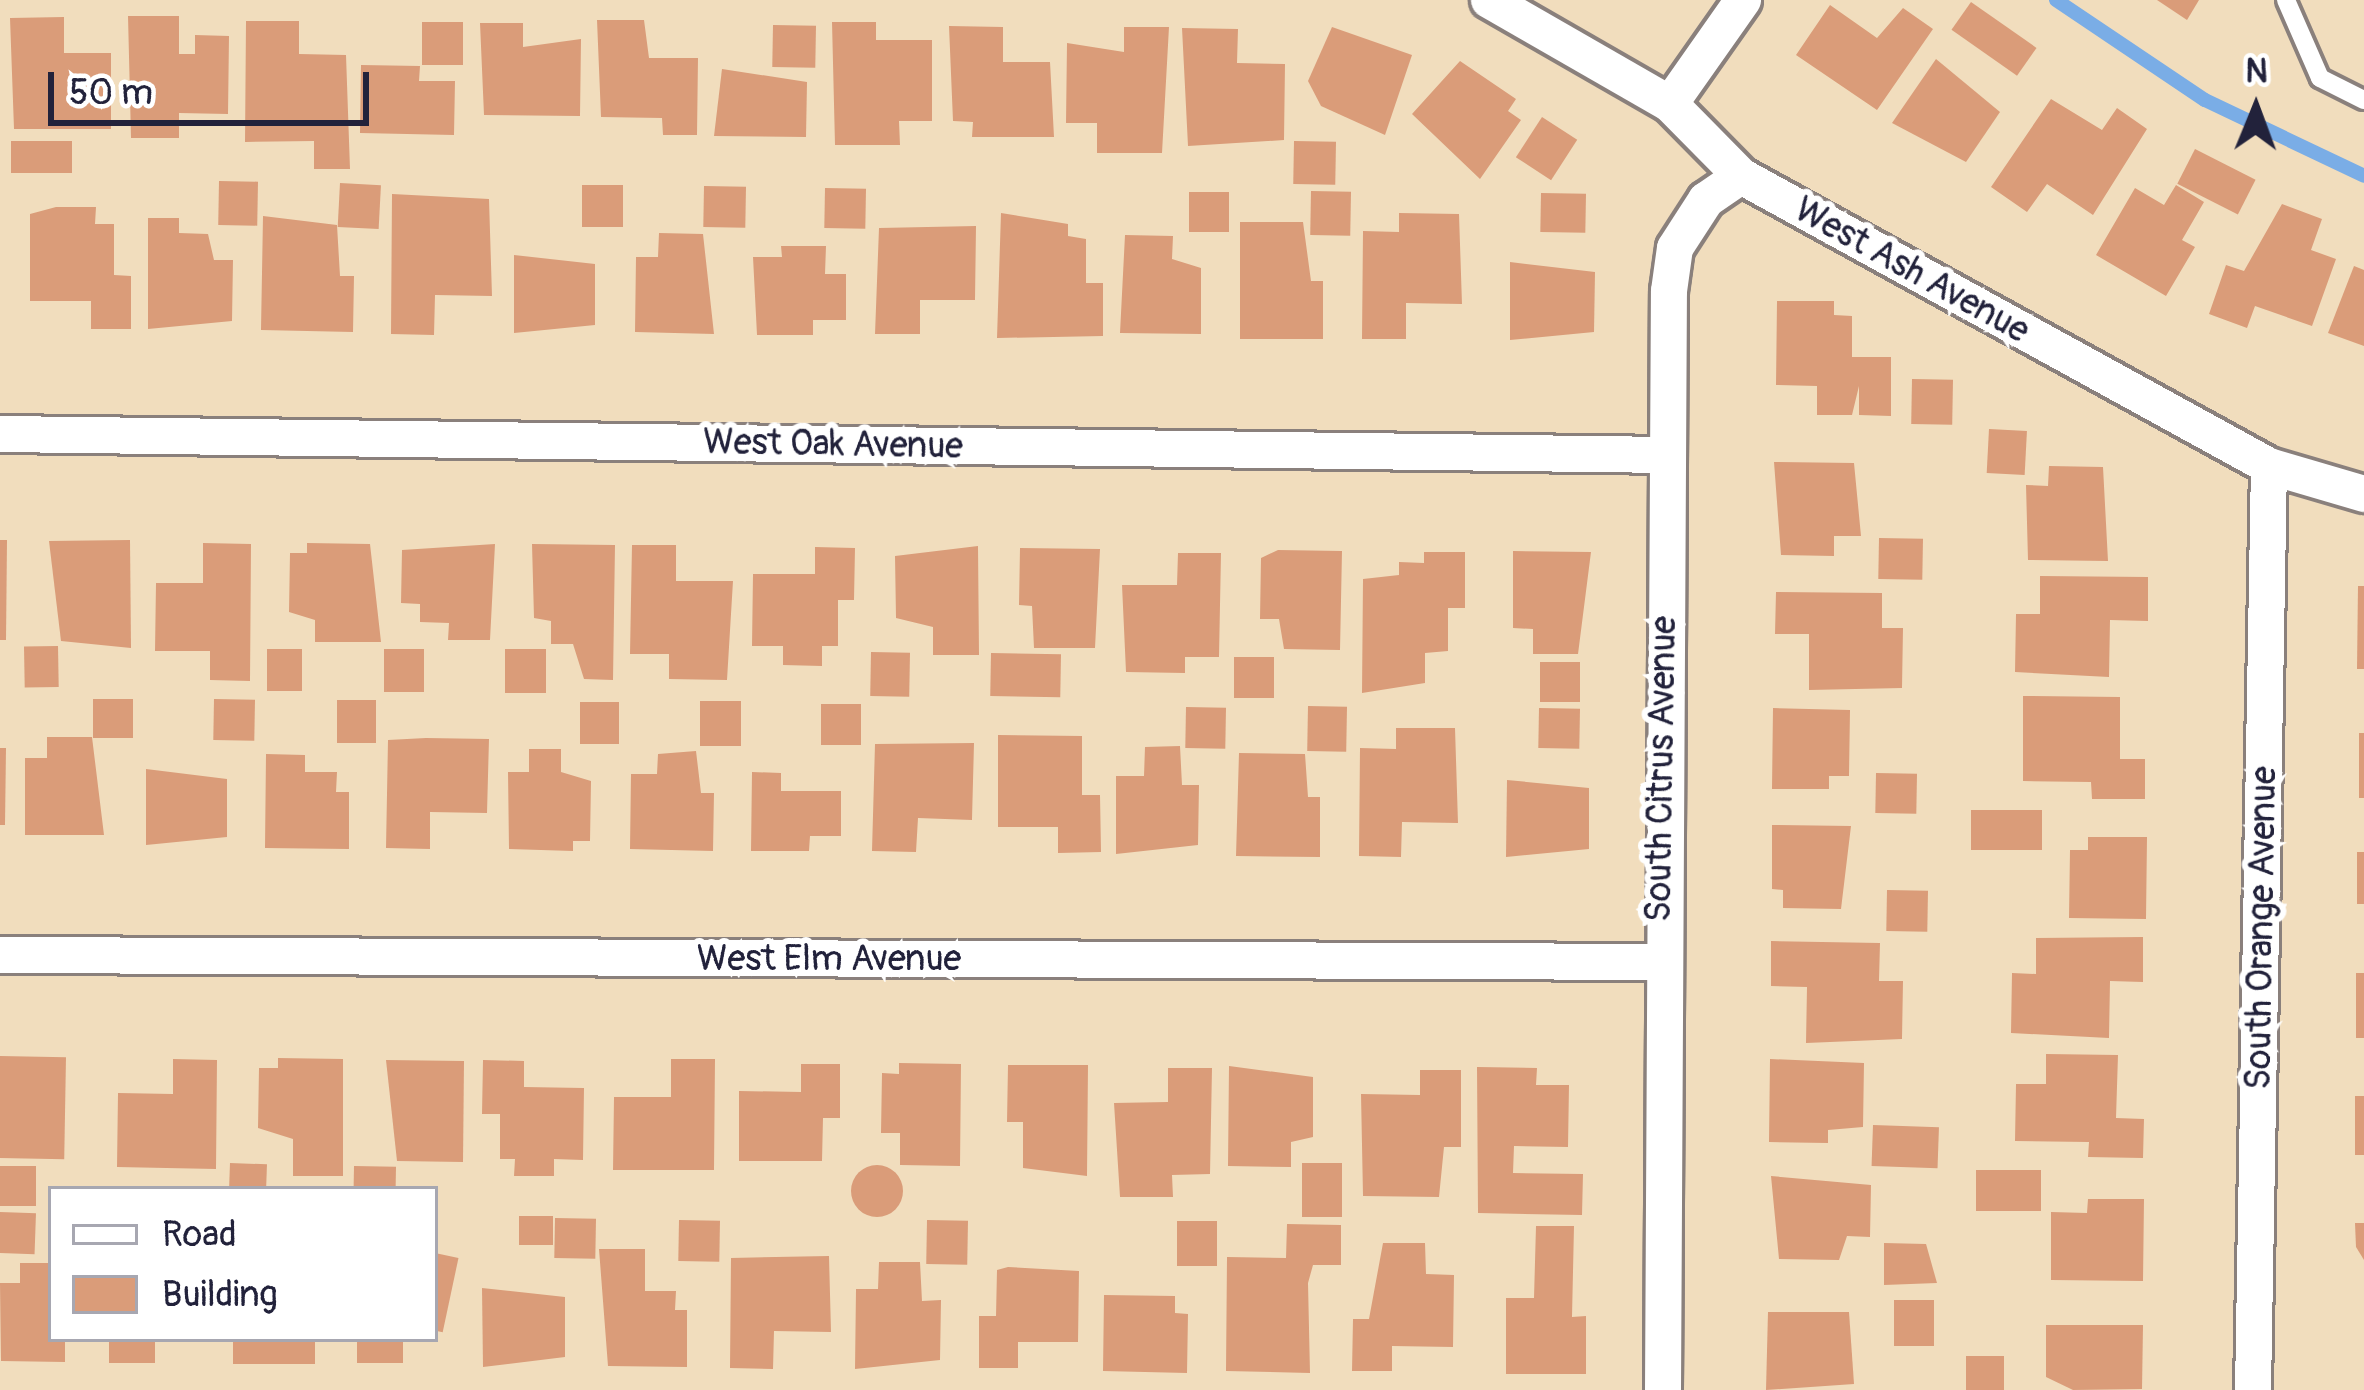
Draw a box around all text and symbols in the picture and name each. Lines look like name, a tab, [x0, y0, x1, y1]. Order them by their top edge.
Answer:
scale bar	[54, 48, 375, 122]
north arrow	[2196, 48, 2316, 168]
text: N	[2245, 51, 2268, 92]
text: 50 m	[69, 70, 153, 115]
street label: West Ash Avenue	[1787, 188, 2037, 352]
street label: West Oak Avenue	[703, 420, 963, 468]
street label: South Citrus Avenue	[1637, 616, 1685, 922]
street label: South Orange Avenue	[2237, 766, 2285, 1090]
street label: West Elm Avenue	[697, 937, 961, 981]
legend	[48, 1186, 438, 1342]
text: Road	[162, 1212, 237, 1257]
text: Building	[162, 1272, 278, 1317]

